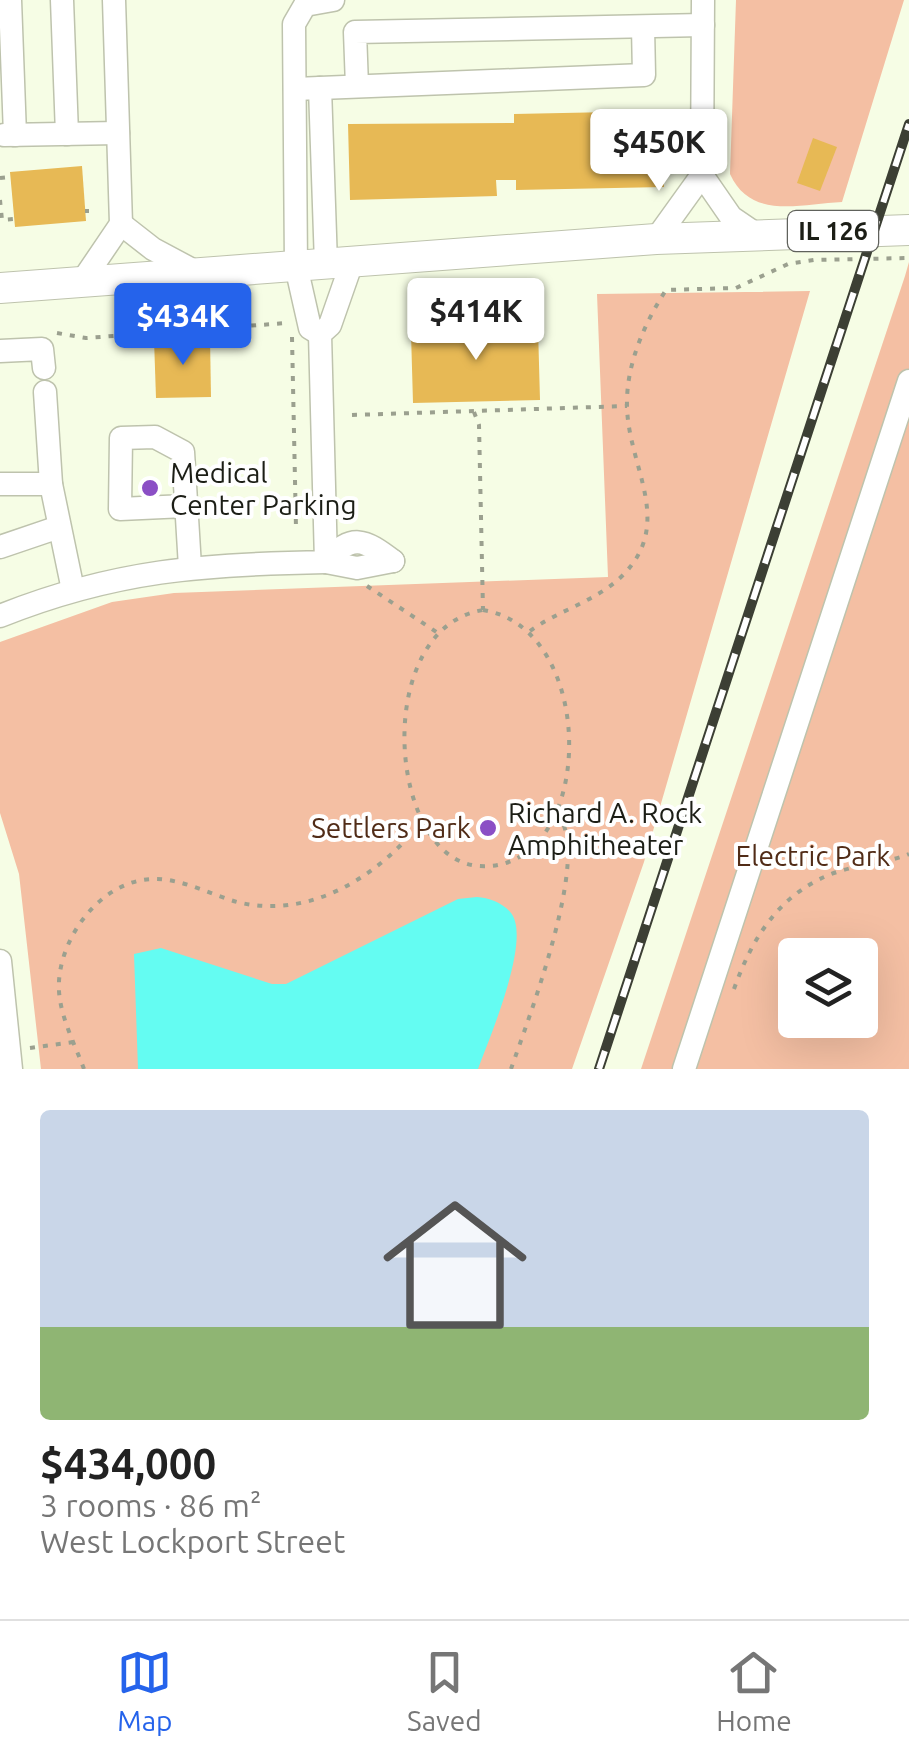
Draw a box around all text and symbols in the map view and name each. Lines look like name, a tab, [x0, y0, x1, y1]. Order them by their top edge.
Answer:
pin: $450K	[589, 109, 729, 194]
text: $450K	[612, 123, 706, 159]
road number: IL 126	[788, 211, 878, 251]
pin: $414K	[406, 278, 546, 363]
pin: $434K	[113, 283, 253, 368]
text: $414K	[429, 292, 523, 328]
text: $434K	[136, 297, 230, 333]
place label: Medical Center Parking	[170, 457, 357, 520]
marker: Medical Center Parking	[139, 477, 161, 499]
place label: Richard A. Rock Amphitheater	[508, 797, 702, 860]
park label: Settlers Park	[311, 812, 471, 843]
marker: Richard A. Rock Amphitheater	[477, 817, 499, 839]
park label: Electric Park	[735, 840, 891, 871]
map controls	[778, 938, 878, 1038]
button: layers	[778, 938, 878, 1038]
icon: home	[365, 1175, 545, 1355]
text: $434,000	[40, 1440, 216, 1487]
text: 3 rooms · 86 m²	[40, 1487, 261, 1523]
text: West Lockport Street	[40, 1523, 345, 1559]
tab: Map	[117, 1645, 172, 1736]
tab: Saved	[407, 1645, 482, 1736]
tab: Home	[716, 1645, 792, 1736]

